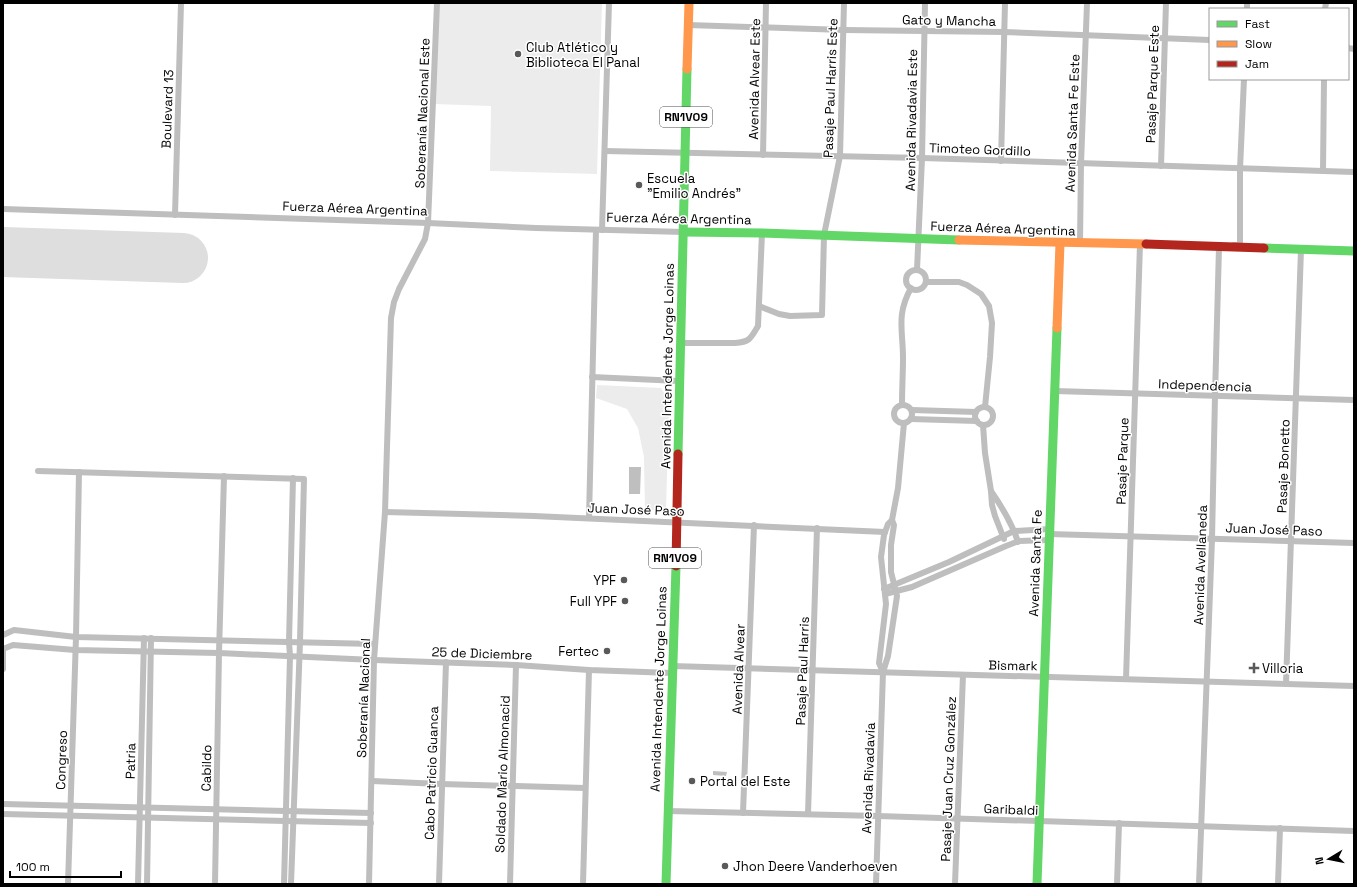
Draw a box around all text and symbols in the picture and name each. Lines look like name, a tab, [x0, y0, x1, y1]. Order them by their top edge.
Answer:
legend	[1209, 8, 1349, 80]
street label: Gato y Mancha	[902, 11, 997, 30]
text: Fast	[1245, 16, 1270, 32]
street label: Avenida Alvear Este	[745, 18, 764, 140]
street label: Pasaje Paul Harris Este	[820, 18, 841, 158]
street label: Pasaje Parque Este	[1142, 25, 1163, 143]
text: Slow	[1245, 36, 1272, 52]
street label: Soberanía Nacional Este	[411, 37, 434, 189]
place label: Club Atlético y Biblioteca El Panal	[526, 39, 640, 71]
marker: Club Atlético y Biblioteca El Panal	[513, 49, 523, 59]
street label: Avenida Rivadavia Este	[902, 49, 921, 191]
street label: Avenida Santa Fe Este	[1062, 54, 1083, 192]
text: Jam	[1245, 56, 1269, 72]
street label: Boulevard 13	[158, 69, 177, 149]
road number: RN1V09	[660, 107, 712, 127]
street label: Timoteo Gordillo	[929, 139, 1031, 160]
place label: Escuela "Emilio Andrés"	[647, 170, 741, 202]
marker: Escuela "Emilio Andrés"	[634, 180, 644, 190]
street label: Fuerza Aérea Argentina	[282, 197, 428, 220]
street label: Fuerza Aérea Argentina	[606, 209, 752, 228]
street label: Fuerza Aérea Argentina	[930, 217, 1076, 240]
street label: Avenida Intendente Jorge Loinas	[657, 263, 678, 469]
street label: Independencia	[1158, 375, 1253, 396]
street label: Pasaje Parque	[1112, 417, 1133, 505]
street label: Pasaje Bonetto	[1273, 419, 1294, 513]
street label: Juan José Paso	[587, 499, 685, 520]
street label: Avenida Avellaneda	[1190, 504, 1211, 625]
street label: Avenida Santa Fe	[1025, 509, 1046, 617]
street label: Juan José Paso	[1225, 519, 1323, 540]
road number: RN1V09	[649, 548, 701, 568]
place label: YPF	[593, 572, 616, 589]
marker: YPF	[619, 575, 629, 585]
street label: Avenida Intendente Jorge Loinas	[646, 586, 671, 792]
place label: Full YPF	[570, 593, 617, 610]
marker: Full YPF	[620, 596, 630, 606]
street label: Pasaje Paul Harris	[792, 616, 813, 726]
street label: Avenida Alvear	[728, 623, 749, 715]
street label: Soberanía Nacional	[353, 638, 374, 758]
street label: 25 de Diciembre	[431, 643, 533, 664]
place label: Fertec	[558, 643, 599, 660]
marker: Fertec	[602, 646, 612, 656]
street label: Bismark	[988, 657, 1038, 674]
place label: Villoria	[1262, 660, 1304, 677]
marker: Villoria	[1249, 663, 1259, 673]
street label: Soldado Mario Almonacid	[491, 695, 514, 853]
street label: Pasaje Juan Cruz González	[937, 696, 960, 862]
street label: Cabo Patricio Guanca	[421, 705, 442, 840]
street label: Avenida Rivadavia	[858, 722, 879, 834]
street label: Congreso	[52, 730, 71, 790]
street label: Patria	[122, 742, 139, 779]
street label: Cabildo	[198, 744, 215, 792]
place label: Portal del Este	[700, 773, 791, 790]
marker: Portal del Este	[687, 776, 697, 786]
street label: Garibaldi	[983, 800, 1039, 819]
north arrow	[1309, 839, 1349, 879]
scale bar	[10, 853, 121, 879]
text: N	[1312, 856, 1327, 866]
place label: Jhon Deere Vanderhoeven	[733, 858, 897, 875]
text: 100 m	[16, 859, 50, 875]
marker: Jhon Deere Vanderhoeven	[720, 861, 730, 871]

